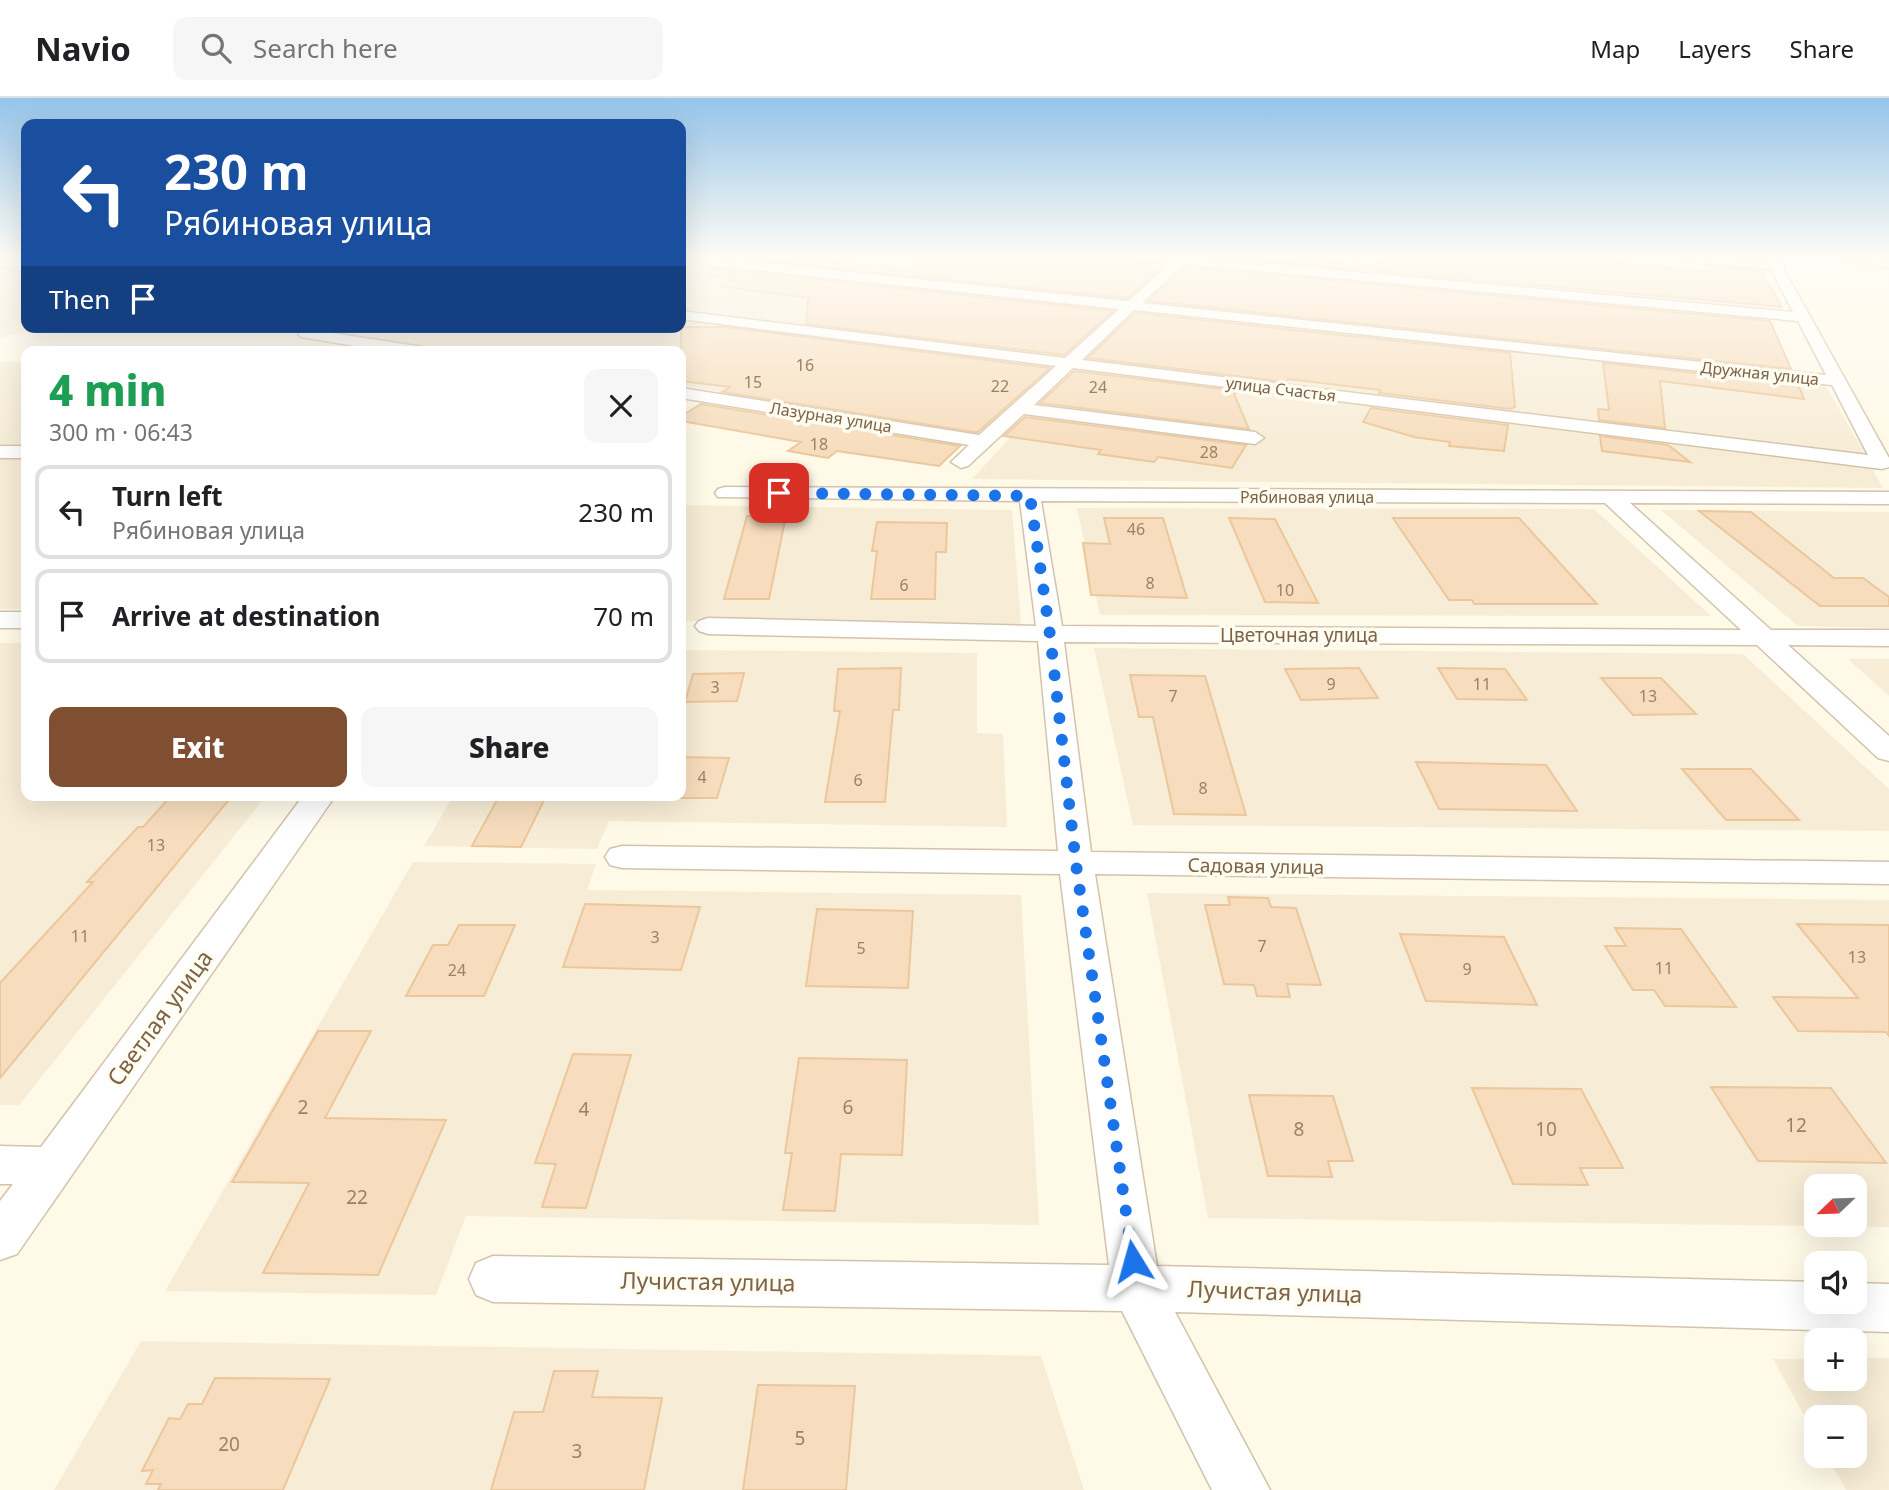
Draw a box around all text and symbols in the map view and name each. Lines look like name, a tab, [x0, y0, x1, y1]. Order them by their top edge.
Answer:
search box	[173, 17, 663, 80]
text: Navio	[35, 26, 131, 71]
icon: search	[197, 29, 235, 67]
text: Search here	[253, 30, 398, 66]
text: Map	[1590, 32, 1640, 65]
text: Layers	[1678, 32, 1752, 65]
text: Share	[1790, 32, 1854, 65]
text: 230 m	[164, 138, 309, 204]
icon: left	[49, 147, 140, 238]
text: Рябиновая улица	[164, 201, 432, 244]
icon: arrive	[124, 280, 162, 318]
text: Then	[49, 281, 110, 317]
house number: 16	[796, 354, 814, 376]
street label: Дружная улица	[1700, 356, 1820, 390]
text: 4 min	[49, 361, 166, 418]
button: close	[584, 369, 658, 443]
house number: 15	[744, 371, 762, 393]
street label: улица Счастья	[1225, 371, 1337, 407]
house number: 22	[991, 375, 1009, 397]
house number: 24	[1089, 376, 1107, 398]
street label: Лазурная улица	[769, 397, 893, 437]
text: 300 m · 06:43	[49, 416, 193, 448]
house number: 18	[810, 433, 828, 455]
house number: 28	[1200, 441, 1218, 463]
pin	[749, 463, 809, 523]
icon: arrive	[760, 474, 798, 512]
text: Turn left	[112, 478, 223, 514]
street label: Рябиновая улица	[1240, 486, 1374, 508]
icon: left	[53, 493, 91, 531]
text: 230 m	[578, 494, 654, 530]
text: Рябиновая улица	[112, 514, 305, 546]
house number: 46	[1127, 518, 1145, 540]
house number: 8	[1145, 572, 1155, 594]
house number: 6	[899, 574, 909, 596]
house number: 10	[1276, 579, 1294, 601]
icon: arrive	[53, 597, 91, 635]
text: Arrive at destination	[112, 598, 381, 634]
text: 70 m	[593, 598, 654, 634]
street label: Цветочная улица	[1220, 622, 1378, 648]
house number: 9	[1326, 673, 1336, 695]
house number: 11	[1473, 673, 1491, 695]
house number: 3	[710, 676, 720, 698]
house number: 7	[1168, 685, 1178, 707]
house number: 13	[1639, 685, 1657, 707]
button: Exit	[49, 707, 347, 787]
button: Share	[361, 707, 658, 787]
house number: 4	[697, 766, 707, 788]
house number: 6	[853, 769, 863, 791]
house number: 8	[1198, 777, 1208, 799]
house number: 13	[147, 834, 165, 856]
street label: Садовая улица	[1187, 852, 1325, 880]
house number: 11	[71, 925, 89, 947]
house number: 3	[650, 926, 660, 948]
house number: 7	[1257, 935, 1267, 957]
house number: 5	[856, 937, 866, 959]
street label: Светлая улица	[99, 943, 219, 1092]
house number: 13	[1848, 946, 1866, 968]
house number: 11	[1655, 957, 1673, 979]
house number: 9	[1462, 958, 1472, 980]
house number: 24	[448, 959, 466, 981]
house number: 2	[298, 1094, 308, 1120]
house number: 6	[843, 1094, 853, 1120]
house number: 4	[579, 1096, 590, 1122]
house number: 12	[1785, 1112, 1807, 1138]
house number: 8	[1294, 1116, 1304, 1142]
house number: 10	[1535, 1116, 1557, 1142]
north arrow	[1804, 1174, 1867, 1237]
map controls	[1804, 1174, 1867, 1468]
house number: 22	[346, 1184, 368, 1210]
position arrow	[1096, 1224, 1170, 1298]
button: sound	[1804, 1251, 1867, 1314]
street label: Лучистая улица	[620, 1263, 796, 1299]
street label: Лучистая улица	[1187, 1272, 1363, 1310]
button: +	[1804, 1328, 1867, 1391]
button: −	[1804, 1405, 1867, 1468]
house number: 5	[795, 1425, 805, 1451]
house number: 20	[218, 1431, 240, 1457]
house number: 3	[572, 1438, 582, 1464]

